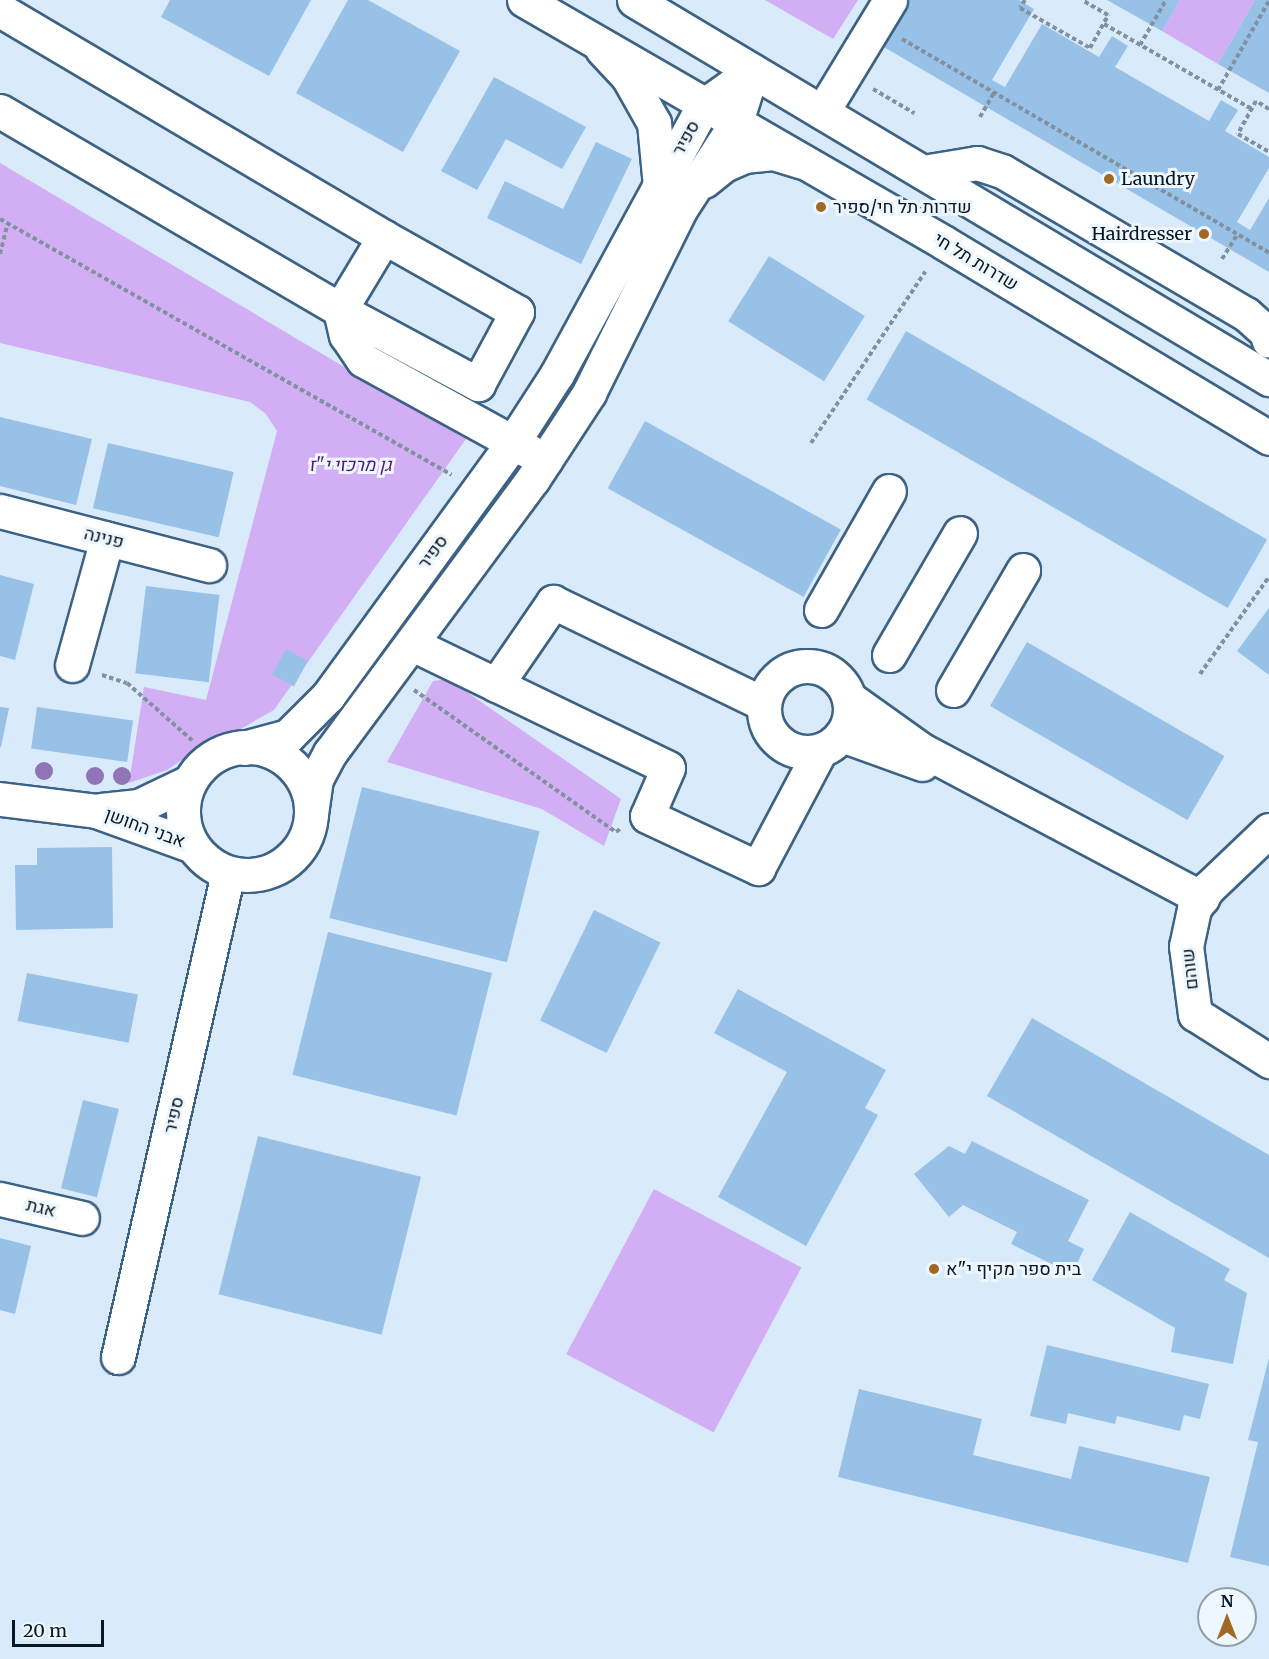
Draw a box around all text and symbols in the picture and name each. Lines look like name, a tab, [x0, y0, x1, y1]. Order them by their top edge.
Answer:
street label: ספיר	[668, 117, 704, 159]
place label: Laundry	[1121, 168, 1195, 190]
marker: Laundry	[1102, 172, 1116, 186]
place label: שדרות תל חי/ספיר	[833, 196, 971, 218]
marker: שדרות תל חי/ספיר	[814, 200, 828, 214]
place label: Hairdresser	[1091, 223, 1192, 245]
marker: Hairdresser	[1197, 227, 1211, 241]
street label: שדרות תל חי	[930, 228, 1022, 296]
park label: גן מרכזי י"ז	[309, 454, 391, 476]
street label: פנינה	[82, 523, 126, 553]
street label: ספיר	[413, 531, 453, 573]
street label: אבני החושן	[102, 804, 188, 852]
street label: שוהם	[1177, 947, 1203, 991]
street label: ספיר	[159, 1095, 189, 1135]
street label: אגת	[24, 1194, 58, 1222]
place label: בית ספר מקיף י"א	[946, 1258, 1081, 1280]
marker: בית ספר מקיף י"א	[927, 1262, 941, 1276]
north arrow	[1197, 1587, 1257, 1647]
text: N	[1221, 1591, 1233, 1611]
scale bar	[15, 1608, 106, 1646]
text: 20 m	[23, 1619, 67, 1642]

